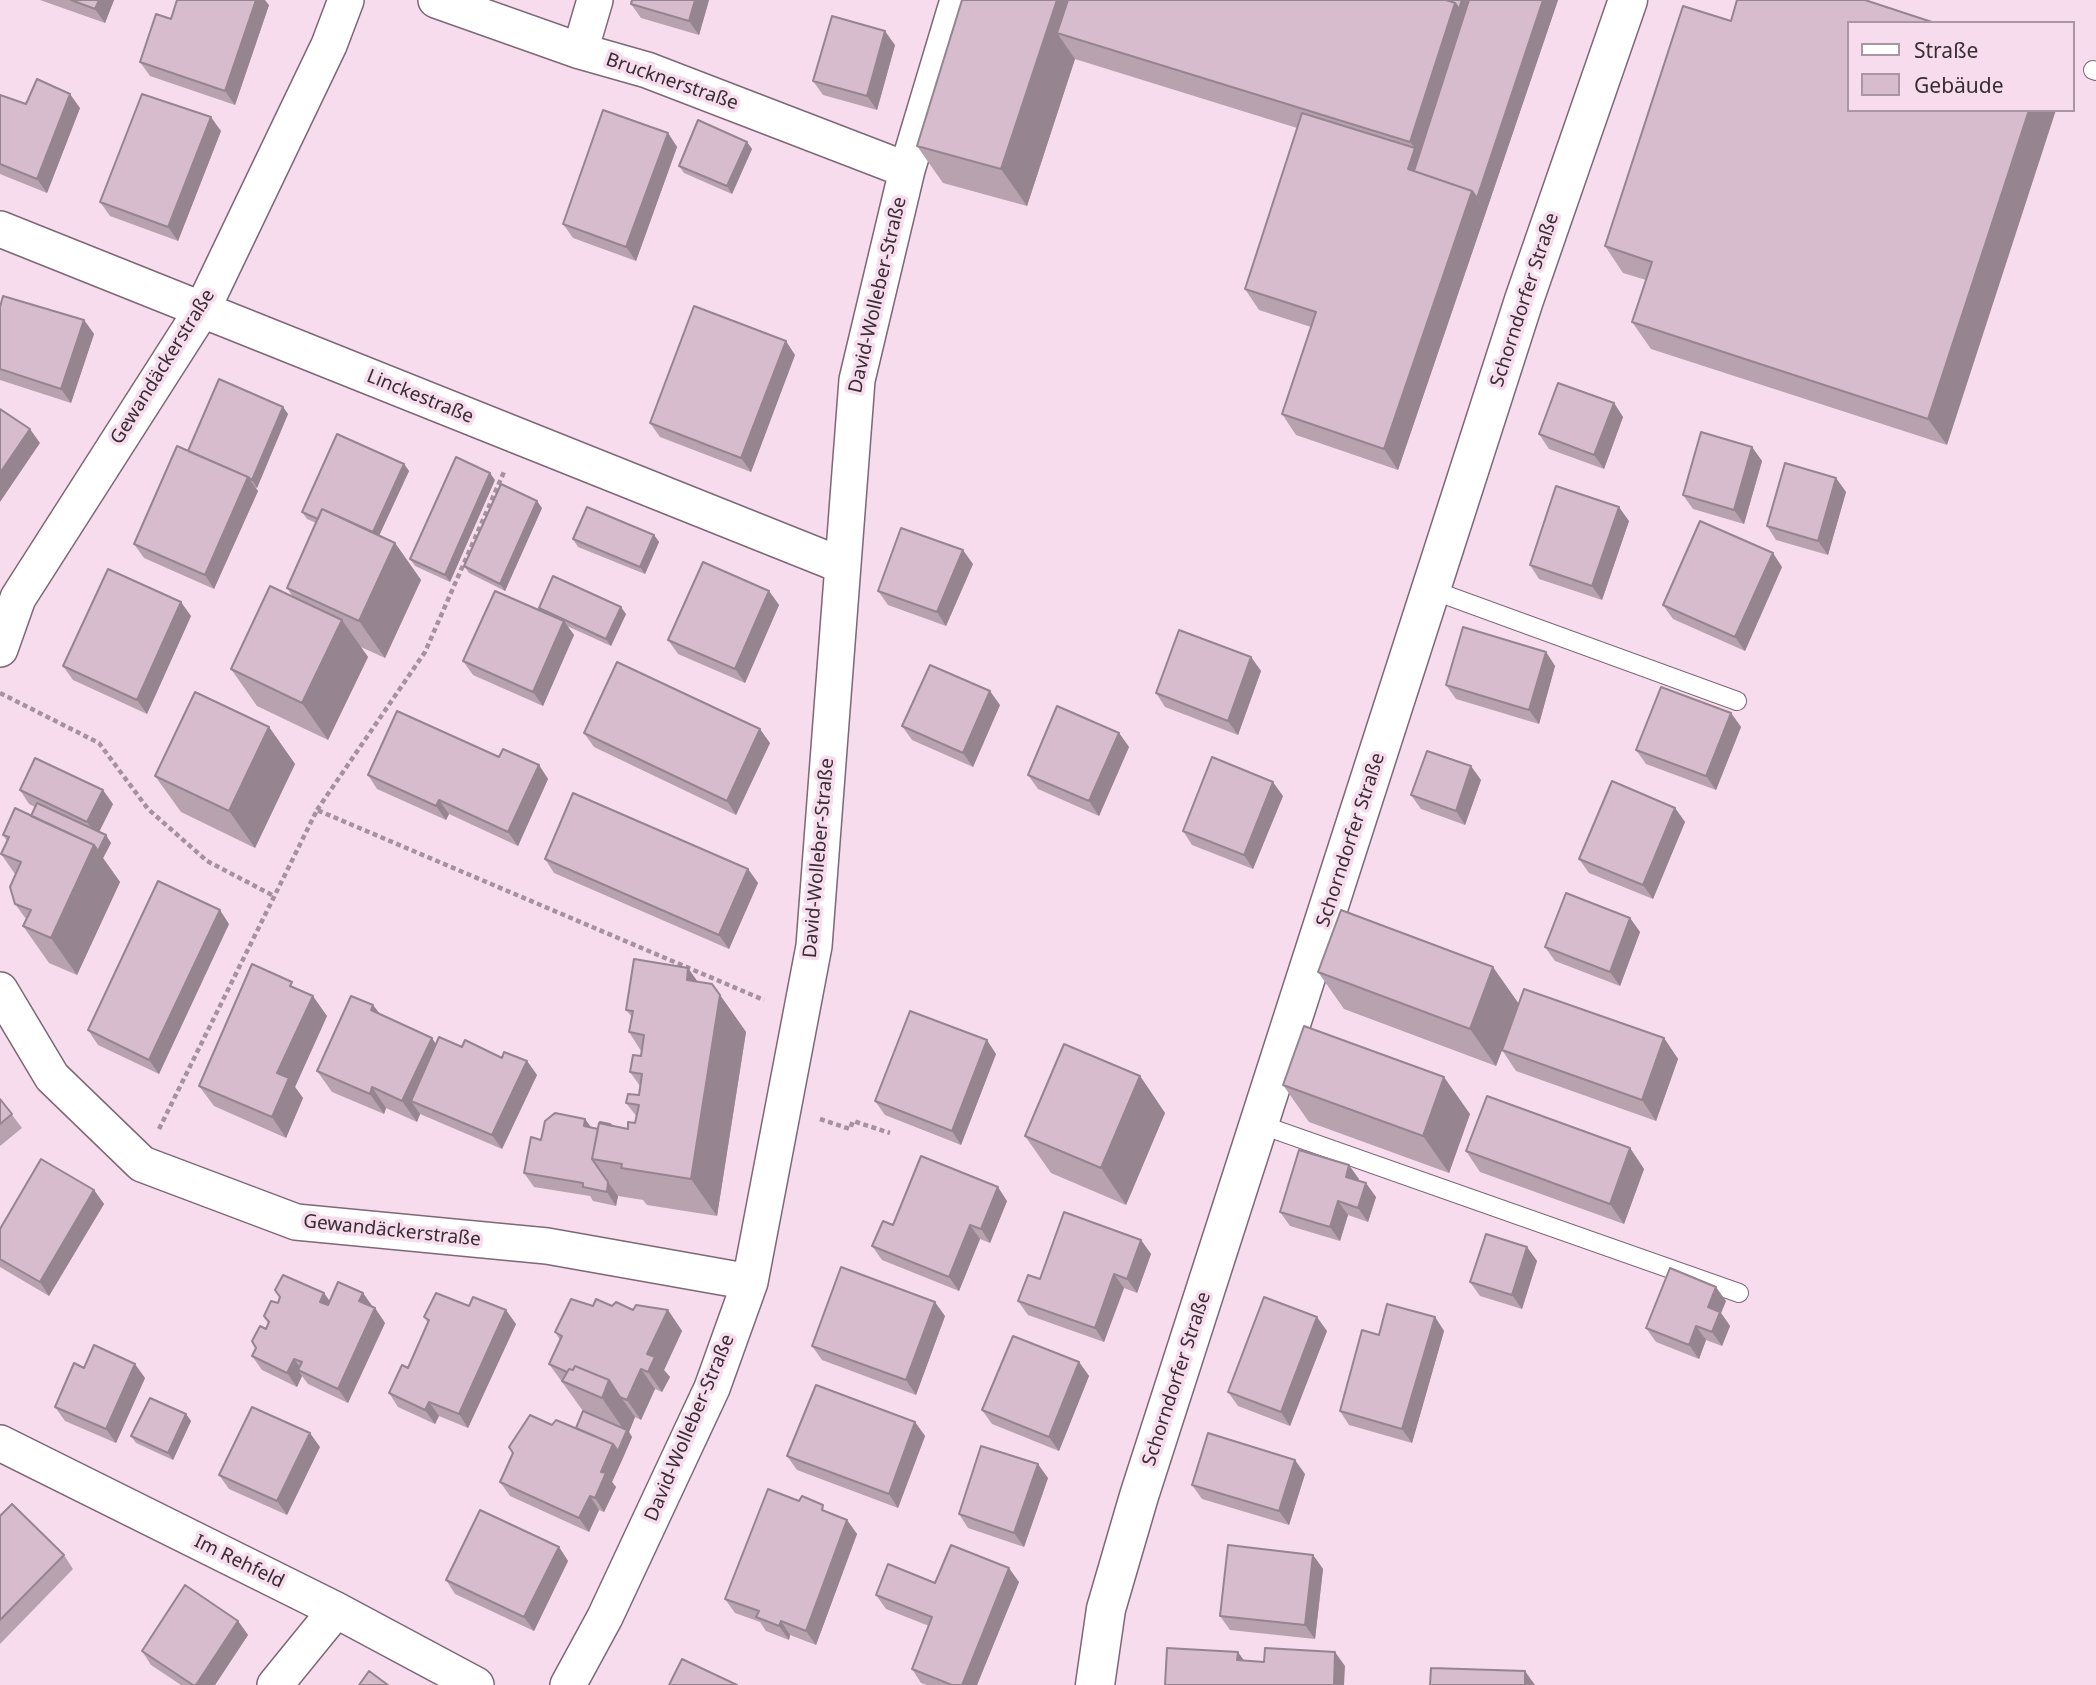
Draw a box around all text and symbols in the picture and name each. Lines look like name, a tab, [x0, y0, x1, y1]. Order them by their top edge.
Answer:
legend	[1848, 21, 2075, 112]
text: Straße	[1914, 36, 1978, 64]
street label: Brucknerstraße	[603, 49, 741, 115]
text: Gebäude	[1914, 71, 2004, 99]
street label: David-Wolleber-Straße	[844, 195, 912, 395]
street label: Schorndorfer Straße	[1486, 210, 1564, 390]
street label: Gewandäckerstraße	[106, 285, 220, 449]
street label: Linckestraße	[363, 365, 477, 429]
street label: Schorndorfer Straße	[1312, 750, 1390, 930]
street label: David-Wolleber-Straße	[799, 757, 839, 959]
street label: Gewandäckerstraße	[302, 1210, 482, 1252]
street label: Schorndorfer Straße	[1138, 1289, 1216, 1469]
street label: David-Wolleber-Straße	[640, 1331, 740, 1525]
street label: Im Rehfeld	[190, 1530, 288, 1594]

